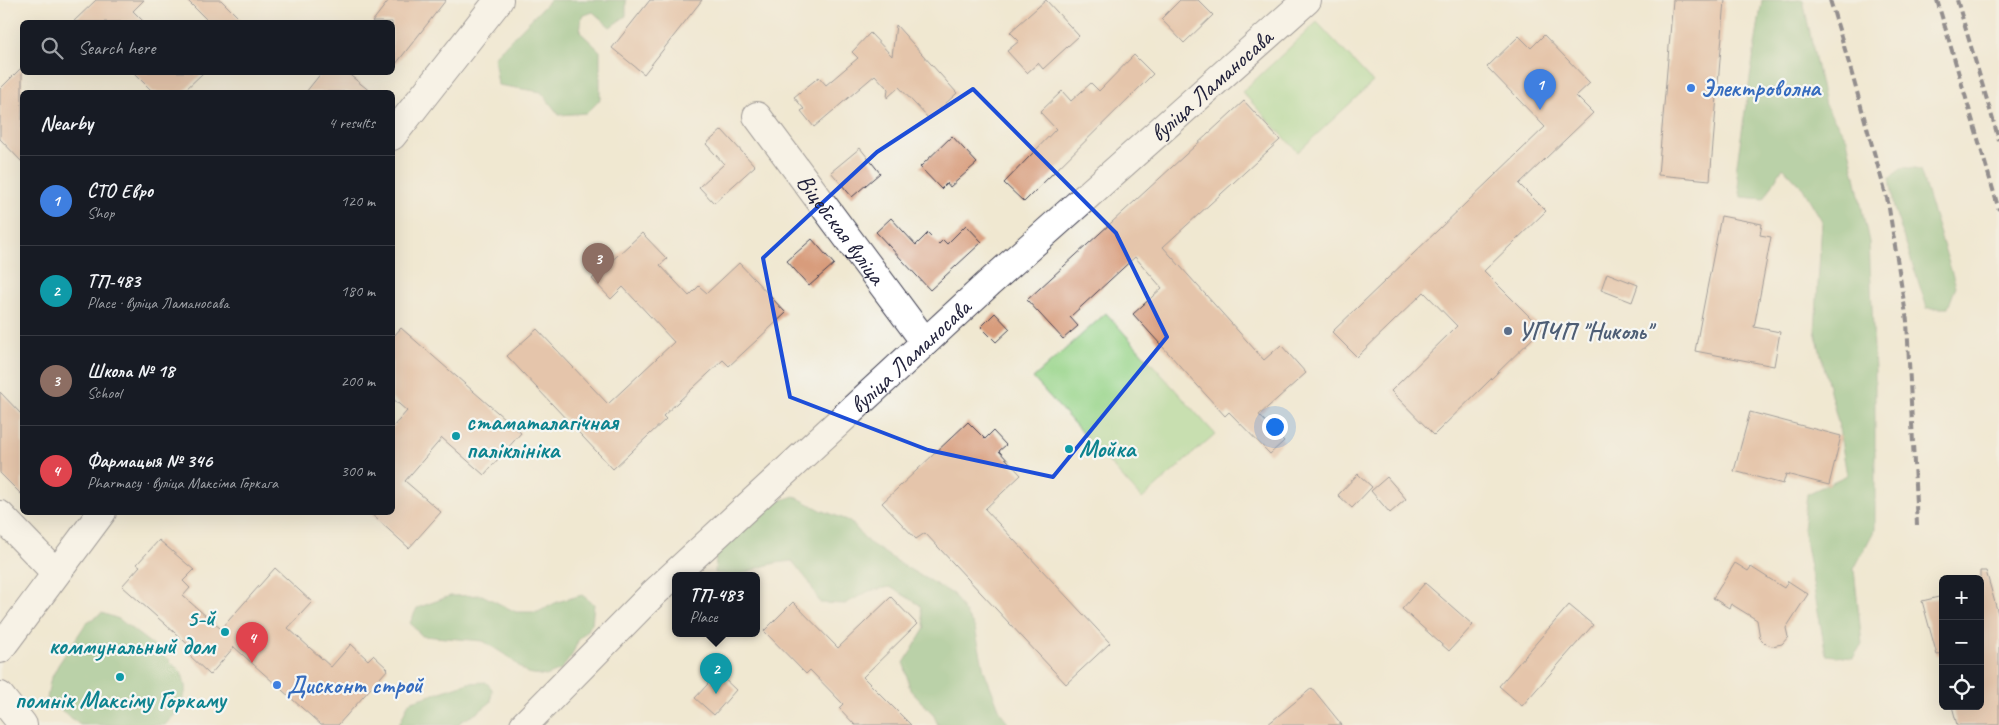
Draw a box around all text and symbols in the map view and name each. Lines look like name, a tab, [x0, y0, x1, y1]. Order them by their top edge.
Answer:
search box	[20, 20, 395, 75]
street label: вуліца Ламаносава	[1143, 21, 1280, 148]
icon: search	[38, 34, 66, 62]
text: Search here	[78, 36, 155, 60]
pin: 1	[1524, 69, 1556, 110]
place label: Электроволна	[1701, 73, 1822, 103]
marker: Электроволна	[1685, 82, 1697, 94]
text: Nearby	[40, 110, 93, 136]
text: 4 results	[328, 113, 375, 133]
street label: Віцебская вуліца	[790, 168, 893, 292]
text: СТО Евро	[87, 179, 153, 203]
text: 1	[52, 191, 60, 211]
text: 120 m	[341, 191, 375, 211]
text: Shop	[87, 203, 114, 223]
pin: 3	[582, 243, 614, 284]
text: ТП-483	[87, 269, 140, 293]
text: 2	[52, 281, 60, 301]
text: 180 m	[341, 281, 375, 301]
street label: вуліца Ламаносава	[843, 291, 978, 420]
text: Place · вуліца Ламаносава	[87, 293, 229, 313]
place label: УПЧП "Николь"	[1518, 316, 1657, 346]
marker: УПЧП "Николь"	[1502, 325, 1514, 337]
text: Школа № 18	[87, 359, 174, 383]
text: 3	[52, 371, 60, 391]
text: 200 m	[341, 371, 375, 391]
text: School	[87, 383, 121, 403]
place label: стаматалагічная паліклініка	[466, 407, 619, 465]
your location	[1262, 414, 1288, 440]
marker: стаматалагічная паліклініка	[450, 430, 462, 442]
place label: Мойка	[1079, 434, 1138, 464]
marker: Мойка	[1063, 443, 1075, 455]
text: Фармацыя № 346	[87, 449, 212, 473]
text: 4	[52, 461, 60, 481]
text: 300 m	[341, 461, 375, 481]
text: Pharmacy · вуліца Максіма Горкага	[87, 473, 278, 493]
popup	[672, 572, 760, 637]
map controls	[1939, 575, 1984, 710]
button: +	[1939, 575, 1984, 620]
text: ТП-483	[689, 583, 743, 607]
place label: 5-й коммунальный дом	[48, 603, 217, 661]
text: Place	[689, 607, 718, 627]
button: −	[1939, 620, 1984, 665]
pin: 4	[236, 622, 268, 663]
marker: 5-й коммунальный дом	[219, 626, 231, 638]
pin: 2	[700, 653, 732, 694]
button: locate	[1939, 665, 1984, 710]
place label: Дисконт строй	[287, 670, 424, 700]
marker: помнік Максіму Горкаму	[114, 671, 126, 683]
marker: Дисконт строй	[271, 679, 283, 691]
place label: помнік Максіму Горкаму	[15, 685, 228, 715]

